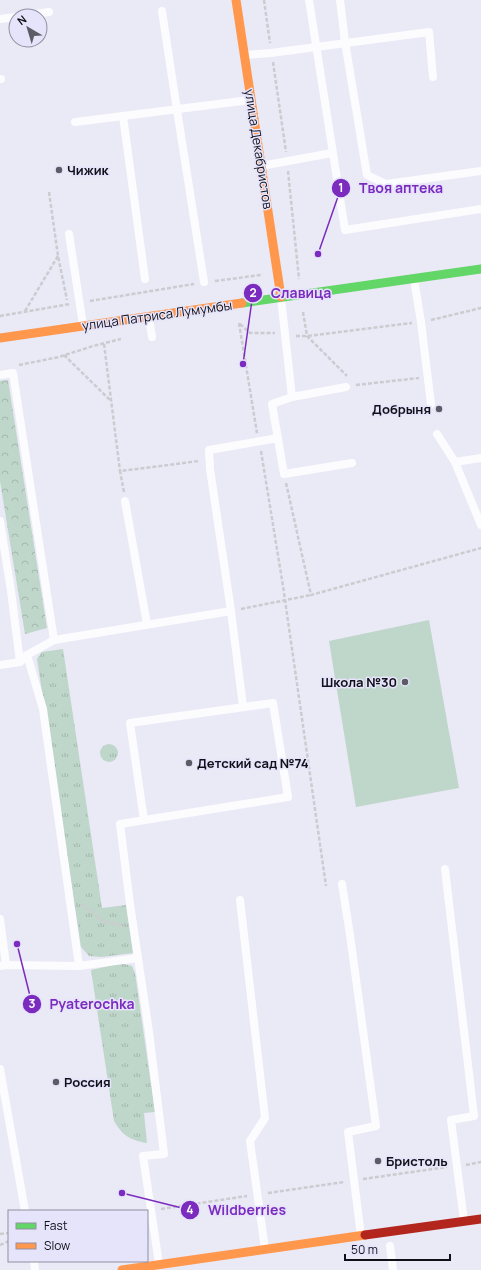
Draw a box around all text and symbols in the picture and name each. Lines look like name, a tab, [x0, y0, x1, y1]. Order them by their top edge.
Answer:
north arrow	[8, 8, 48, 48]
text: N	[14, 11, 29, 28]
street label: улица Декабристов	[241, 88, 277, 210]
place label: Чижик	[67, 161, 110, 179]
marker: Чижик	[54, 165, 64, 175]
callout: Твоя аптека	[331, 175, 451, 201]
text: Твоя аптека	[359, 178, 443, 197]
text: 1	[338, 179, 344, 196]
callout: Славица	[243, 280, 340, 306]
text: Славица	[271, 283, 331, 302]
text: 2	[249, 284, 257, 301]
street label: улица Патриса Лумумбы	[81, 296, 233, 334]
place label: Добрыня	[372, 400, 431, 418]
marker: Добрыня	[434, 404, 444, 414]
place label: Школа №30	[321, 673, 397, 691]
marker: Школа №30	[400, 677, 410, 687]
place label: Детский сад №74	[197, 754, 309, 772]
marker: Детский сад №74	[184, 758, 194, 768]
callout: Pyaterochka	[22, 991, 143, 1017]
text: Pyaterochka	[49, 994, 135, 1013]
text: 3	[29, 995, 36, 1012]
place label: Россия	[64, 1073, 111, 1091]
marker: Россия	[51, 1077, 61, 1087]
place label: Бристоль	[386, 1152, 448, 1170]
marker: Бристоль	[373, 1156, 383, 1166]
callout: Wildberries	[180, 1197, 294, 1223]
text: Wildberries	[208, 1200, 286, 1219]
text: 4	[186, 1201, 194, 1218]
legend	[8, 1210, 148, 1262]
text: Fast	[44, 1217, 68, 1234]
scale bar	[345, 1236, 450, 1262]
text: Slow	[44, 1237, 70, 1254]
text: 50 m	[351, 1241, 378, 1258]

